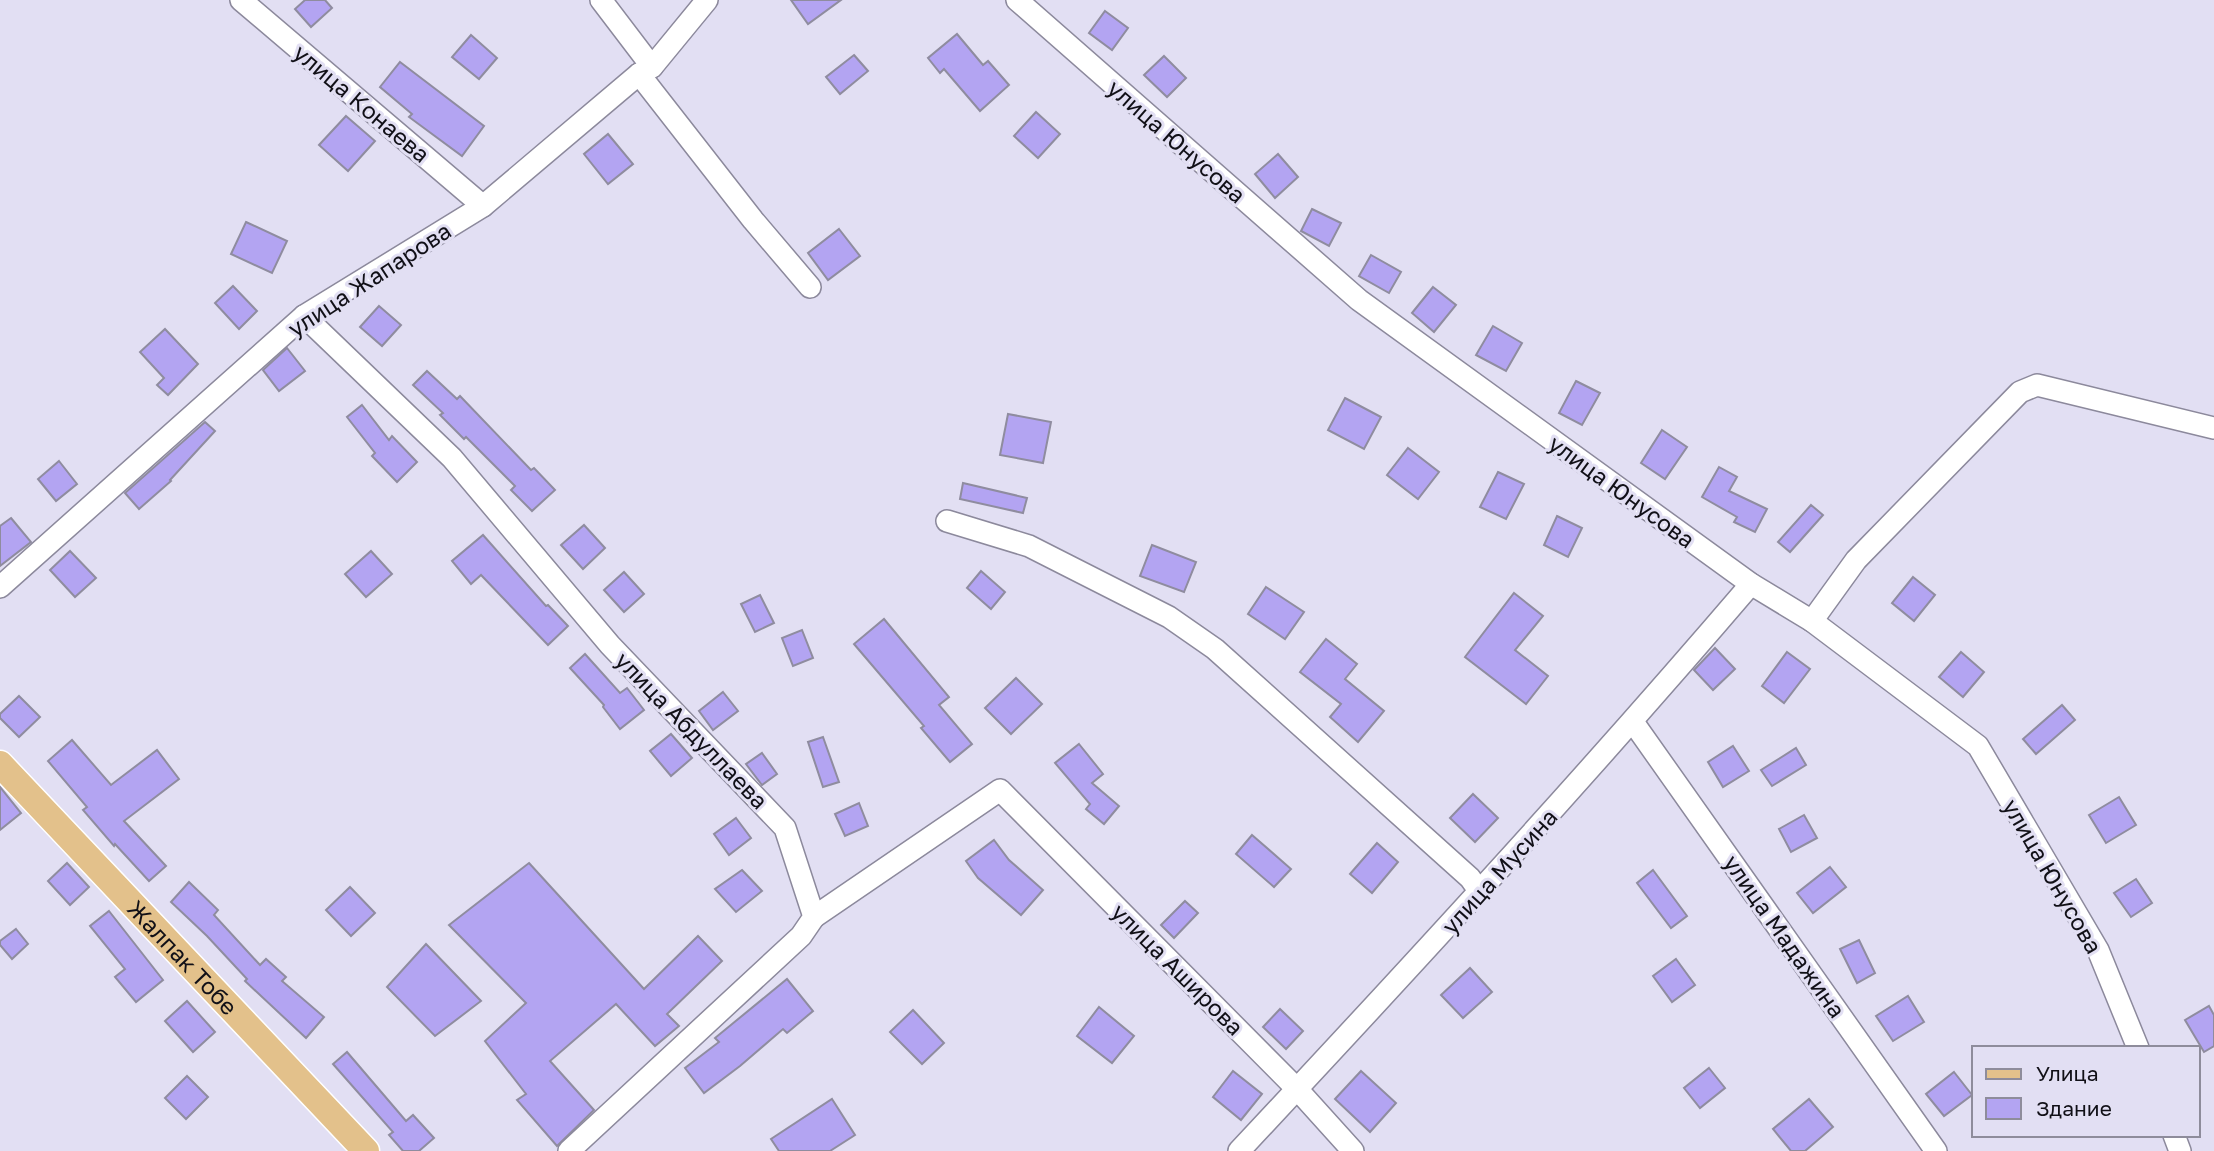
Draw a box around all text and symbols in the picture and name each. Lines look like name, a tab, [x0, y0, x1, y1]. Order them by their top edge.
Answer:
street label: улица Конаева	[288, 38, 436, 168]
street label: улица Юнусова	[1102, 73, 1252, 209]
street label: улица Жапарова	[282, 216, 456, 342]
street label: улица Юнусова	[1543, 429, 1701, 553]
street label: улица Абдуллаева	[610, 646, 774, 814]
street label: улица Юнусова	[1997, 794, 2109, 958]
street label: улица Мусина	[1435, 803, 1563, 939]
street label: улица Мадажина	[1718, 849, 1852, 1023]
street label: Жалпак Тобе	[122, 894, 244, 1020]
street label: улица Аширова	[1106, 897, 1250, 1041]
legend	[1972, 1046, 2200, 1137]
text: Улица	[2036, 1060, 2099, 1086]
text: Здание	[2036, 1095, 2112, 1121]

